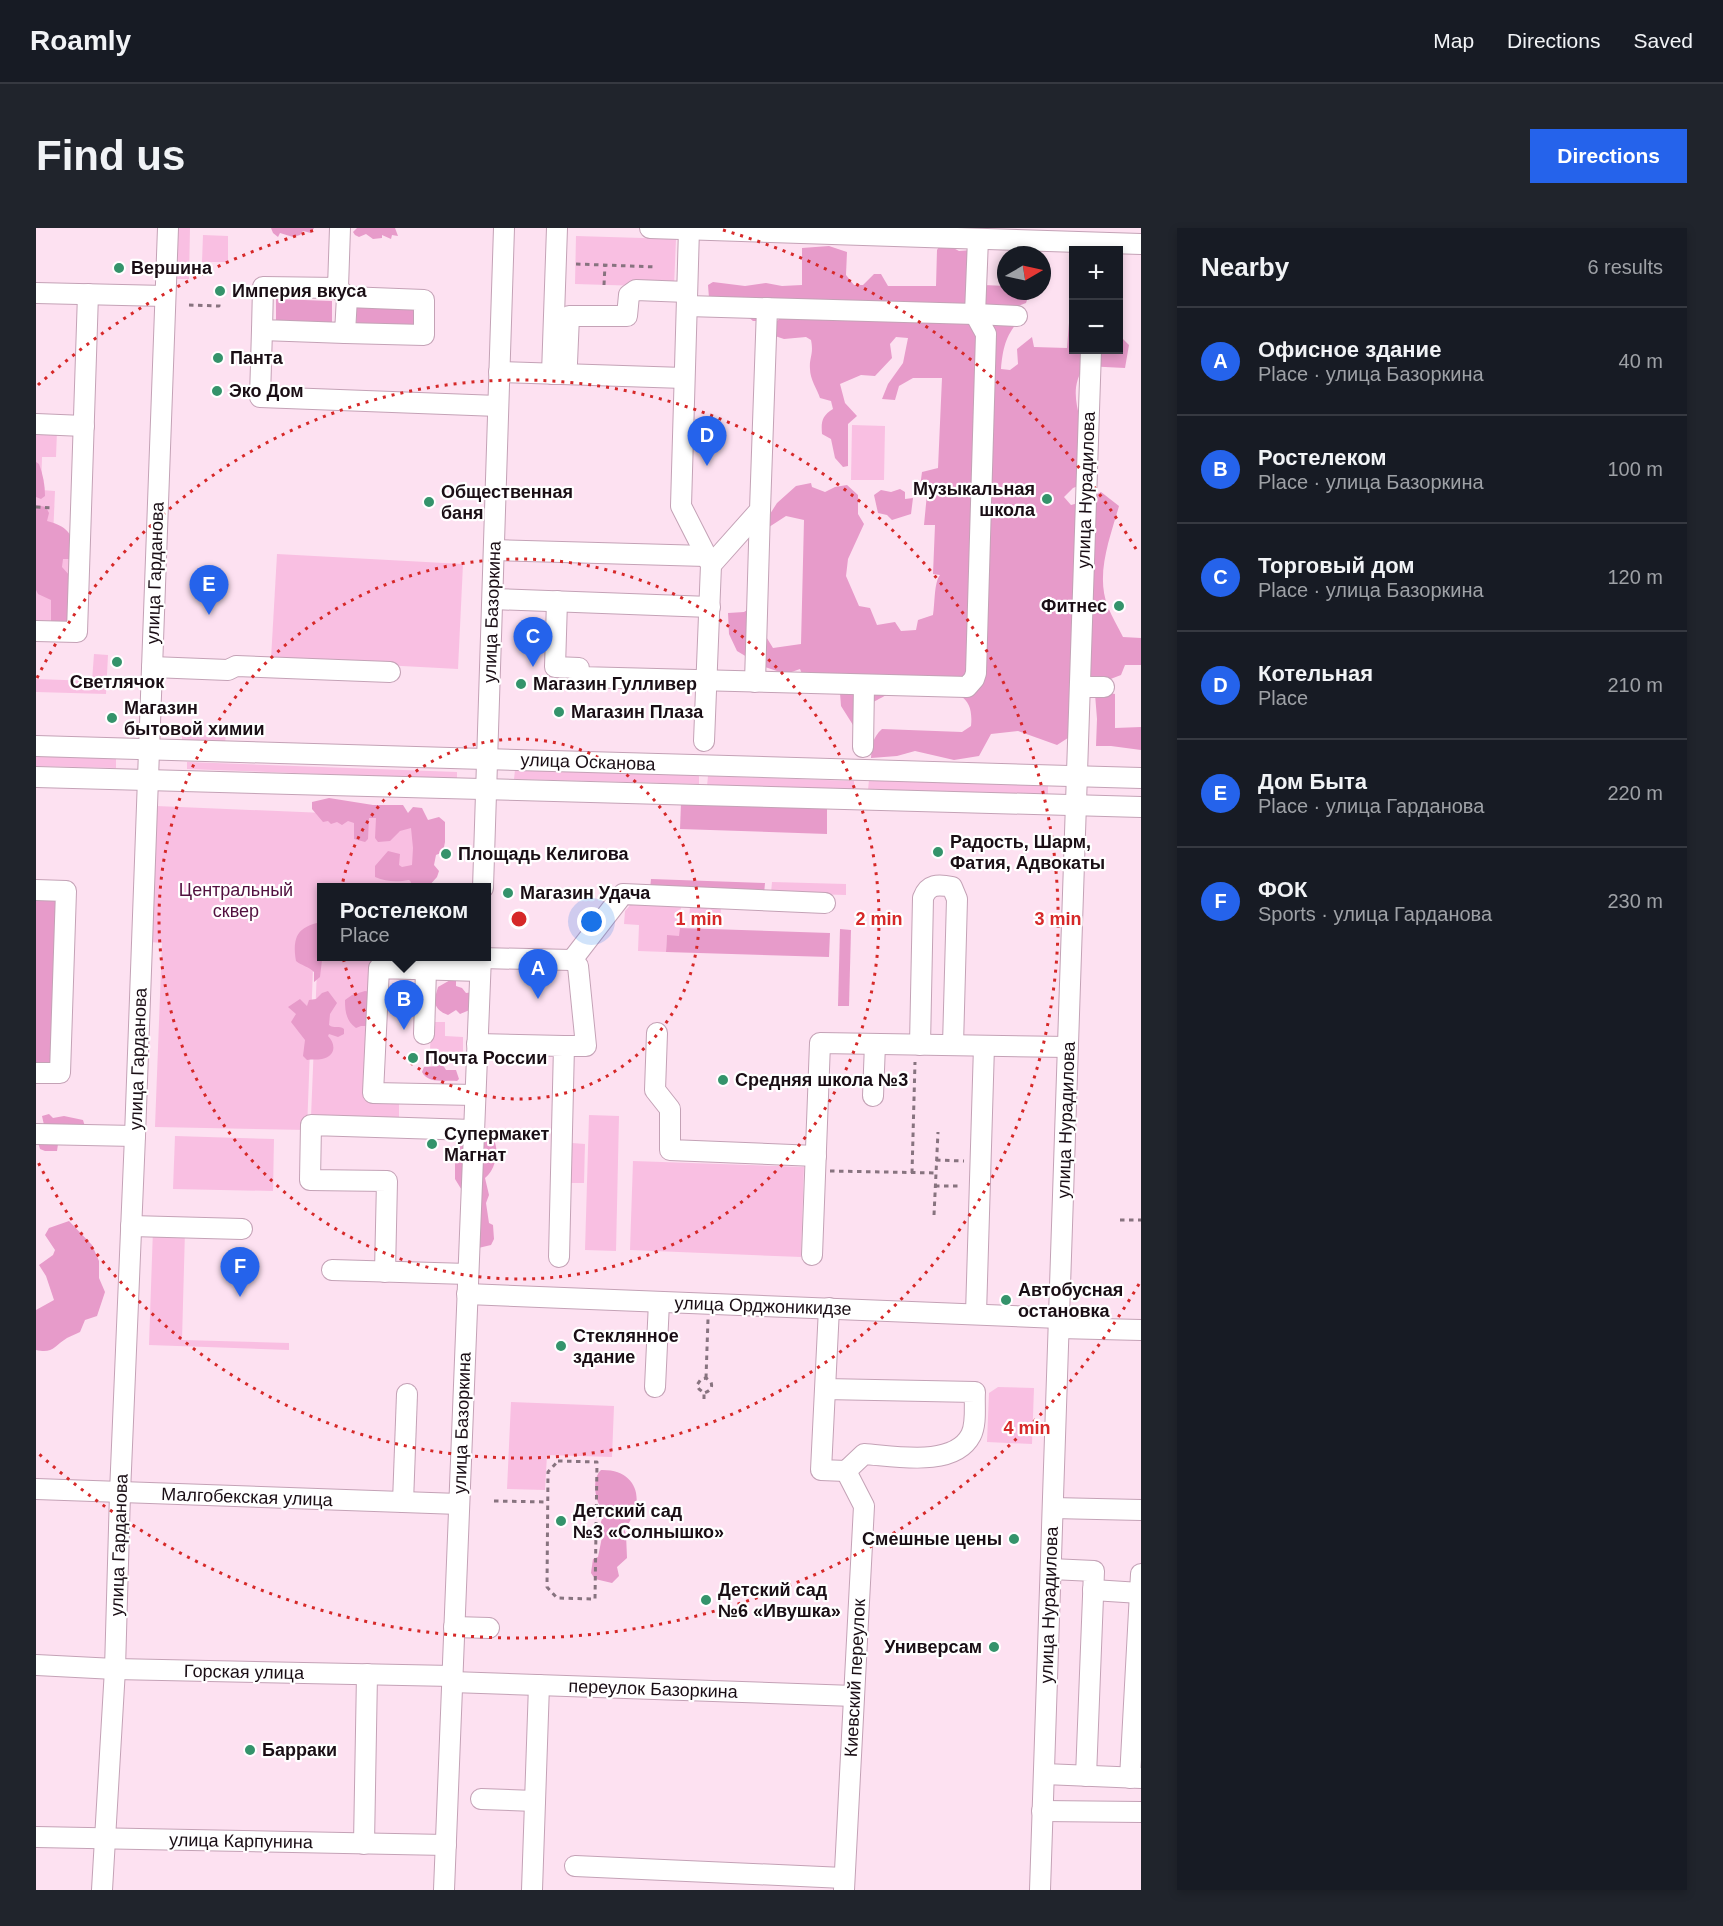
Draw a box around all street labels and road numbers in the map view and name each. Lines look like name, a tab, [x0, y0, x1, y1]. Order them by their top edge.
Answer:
street label: улица Нурадилова	[1073, 410, 1099, 569]
street label: улица Гарданова	[143, 500, 168, 645]
street label: улица Базоркина	[480, 540, 505, 683]
street label: улица Осканова	[520, 750, 657, 774]
street label: улица Гарданова	[126, 986, 151, 1131]
street label: улица Нурадилова	[1053, 1040, 1079, 1199]
street label: улица Орджоникидзе	[674, 1293, 852, 1319]
street label: улица Базоркина	[450, 1351, 475, 1494]
street label: улица Гарданова	[107, 1472, 132, 1617]
street label: Малгобекская улица	[161, 1484, 334, 1510]
street label: улица Нурадилова	[1036, 1525, 1062, 1684]
street label: Киевский переулок	[841, 1598, 869, 1758]
street label: Горская улица	[184, 1661, 305, 1683]
street label: переулок Базоркина	[568, 1676, 739, 1702]
street label: улица Карпунина	[169, 1830, 314, 1852]

